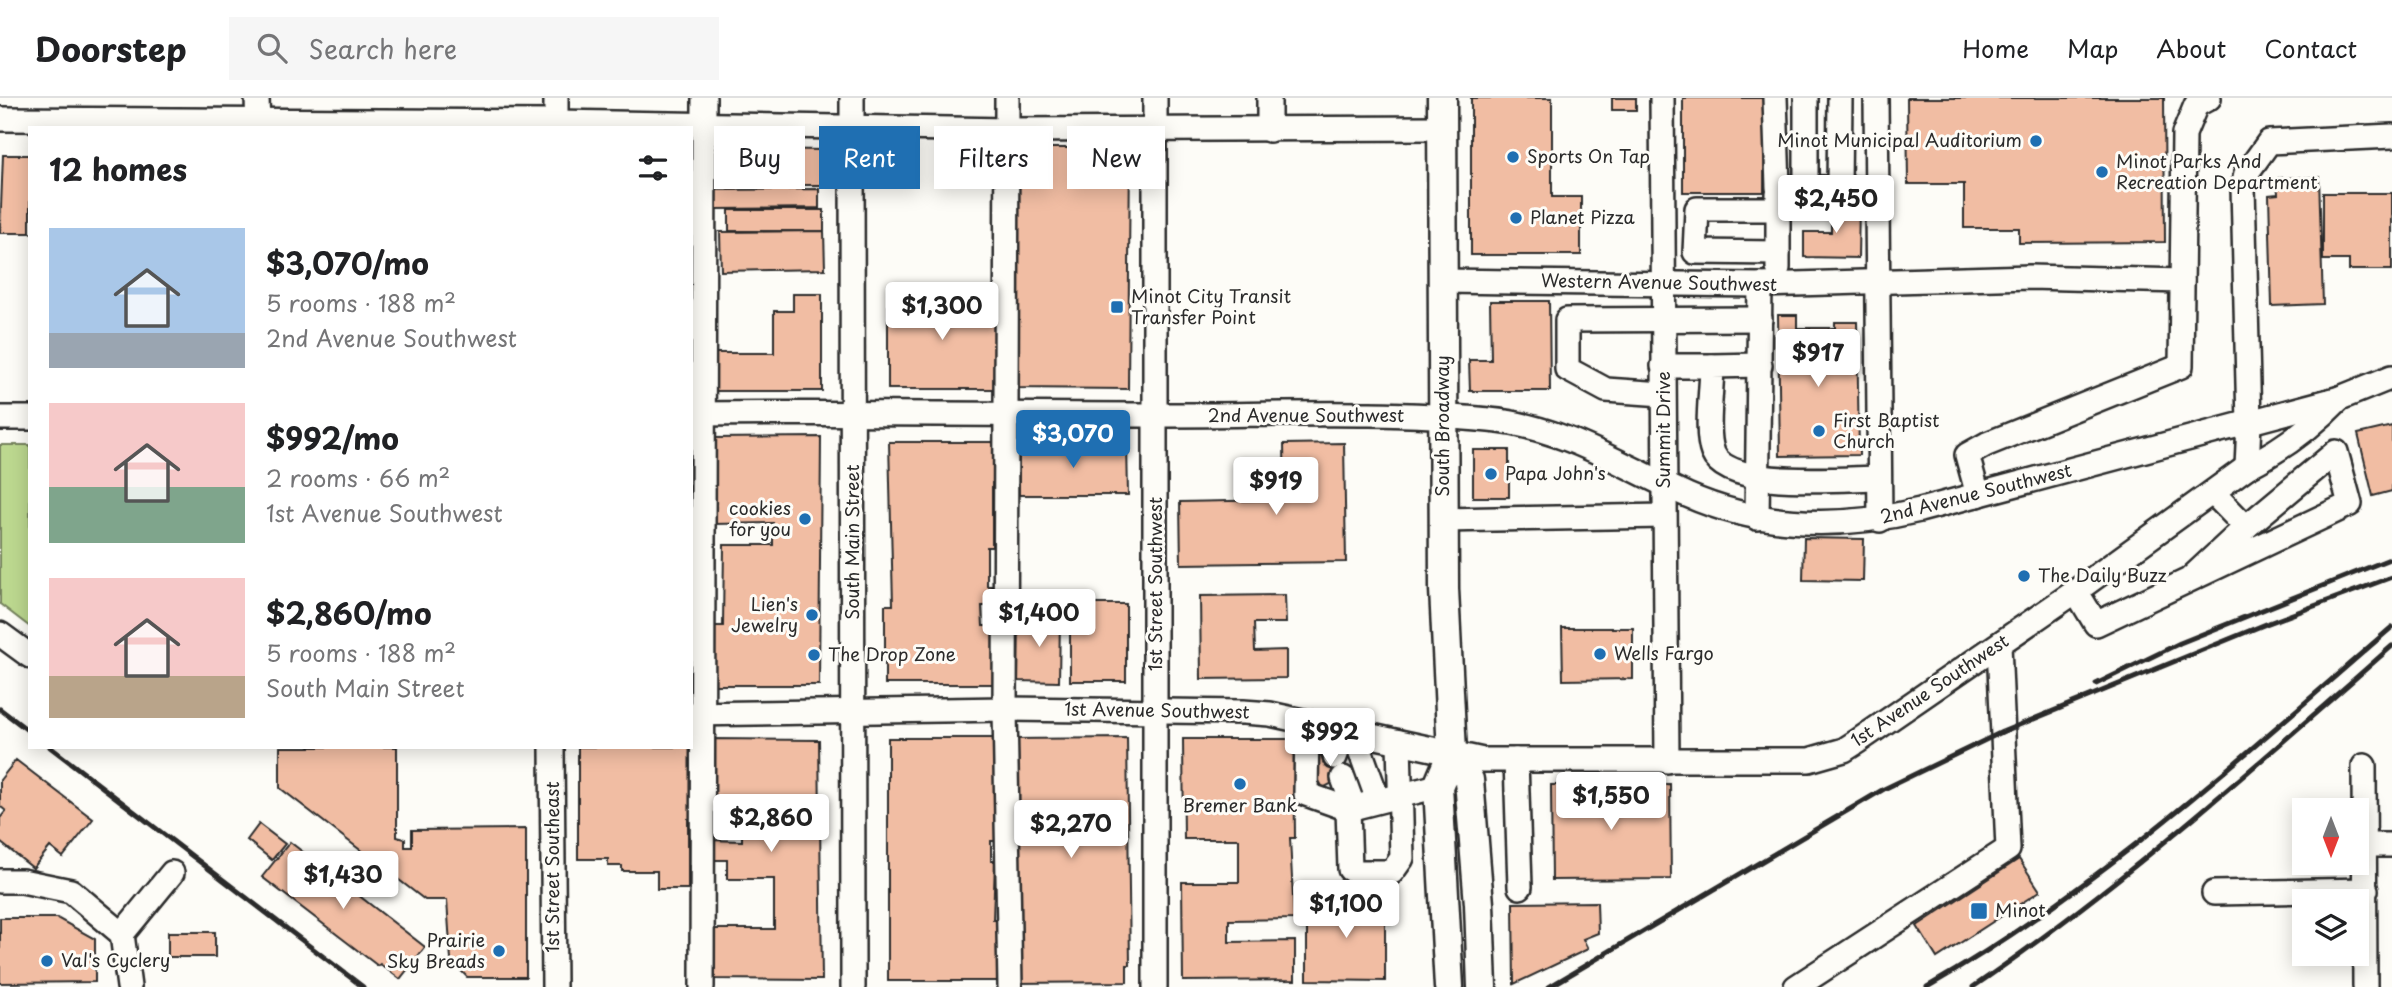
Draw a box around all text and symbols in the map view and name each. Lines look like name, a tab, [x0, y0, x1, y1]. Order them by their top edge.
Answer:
search box	[229, 17, 719, 80]
text: Doorstep	[35, 23, 187, 73]
icon: search	[253, 29, 291, 67]
text: Search here	[309, 29, 457, 68]
text: Home	[1962, 30, 2029, 66]
text: Map	[2067, 30, 2118, 66]
text: About	[2156, 30, 2226, 66]
text: Contact	[2264, 30, 2357, 66]
chip: Buy	[714, 126, 805, 189]
chip: Rent	[819, 126, 920, 189]
chip: Filters	[934, 126, 1053, 189]
chip: New	[1067, 126, 1165, 189]
place label: Minot Municipal Auditorium	[1777, 126, 2022, 153]
marker: Minot Municipal Auditorium	[2028, 133, 2044, 149]
place label: Sports On Tap	[1527, 142, 1650, 169]
text: 12 homes	[49, 146, 187, 191]
place label: Minot Parks And Recreation Department	[2116, 147, 2318, 195]
icon: filters	[634, 149, 672, 187]
marker: Sports On Tap	[1505, 149, 1521, 165]
marker: Minot Parks And Recreation Department	[2094, 164, 2110, 180]
pin: $2,450	[1779, 176, 1893, 235]
text: $2,450	[1794, 180, 1878, 215]
place label: Planet Pizza	[1530, 203, 1636, 230]
marker: Planet Pizza	[1508, 210, 1524, 226]
text: $3,070/mo	[266, 240, 429, 285]
icon: home	[105, 256, 189, 340]
street label: Western Avenue Southwest	[1541, 266, 1777, 297]
pin: $1,300	[885, 282, 999, 342]
place label: Minot City Transit Transfer Point	[1131, 282, 1292, 330]
text: 5 rooms · 188 m²	[266, 285, 456, 320]
text: $1,300	[901, 287, 983, 322]
marker: Minot City Transit Transfer Point	[1109, 299, 1125, 315]
text: 2nd Avenue Southwest	[266, 320, 517, 355]
pin: $917	[1777, 330, 1859, 389]
text: $917	[1792, 334, 1844, 369]
street label: South Broadway	[1428, 355, 1455, 497]
street label: Summit Drive	[1649, 371, 1676, 489]
street label: 2nd Avenue Southwest	[1208, 401, 1404, 428]
place label: First Baptist Church	[1833, 406, 1939, 454]
pin: $3,070	[1016, 410, 1130, 470]
text: $992/mo	[266, 415, 399, 460]
text: $3,070	[1032, 415, 1114, 450]
marker: First Baptist Church	[1811, 423, 1827, 439]
icon: home	[105, 431, 189, 515]
street label: 2nd Avenue Southwest	[1877, 456, 2074, 529]
pin: $919	[1235, 458, 1317, 517]
place label: Papa John's	[1505, 459, 1606, 486]
text: 2 rooms · 66 m²	[266, 460, 450, 495]
text: $919	[1249, 462, 1303, 497]
street label: South Main Street	[838, 464, 865, 620]
marker: Papa John's	[1483, 466, 1499, 482]
place label: cookies for you	[729, 494, 791, 542]
text: 1st Avenue Southwest	[266, 495, 503, 530]
street label: 1st Street Southwest	[1141, 497, 1168, 671]
marker: cookies for you	[797, 511, 813, 527]
place label: The Daily Buzz	[2038, 561, 2167, 588]
marker: The Daily Buzz	[2016, 568, 2032, 584]
pin: $1,400	[982, 589, 1096, 649]
text: $2,860/mo	[266, 590, 432, 635]
place label: Lien's Jewelry	[731, 590, 798, 638]
text: $1,400	[998, 594, 1080, 629]
icon: home	[105, 606, 189, 690]
marker: Lien's Jewelry	[804, 607, 820, 623]
street label: 1st Avenue Southwest	[1845, 627, 2014, 753]
text: 5 rooms · 188 m²	[266, 635, 456, 670]
place label: Wells Fargo	[1614, 639, 1714, 666]
place label: The Drop Zone	[828, 640, 956, 667]
marker: Wells Fargo	[1592, 646, 1608, 662]
marker: The Drop Zone	[806, 647, 822, 663]
text: South Main Street	[266, 670, 464, 705]
street label: 1st Avenue Southwest	[1064, 694, 1250, 725]
pin: $992	[1289, 708, 1371, 768]
text: $992	[1301, 713, 1359, 748]
pin: $1,550	[1554, 772, 1668, 832]
marker: Bremer Bank	[1232, 776, 1248, 792]
text: $1,550	[1572, 777, 1650, 812]
street label: 1st Street Southeast	[538, 781, 565, 953]
place label: Bremer Bank	[1182, 791, 1298, 818]
pin: $2,860	[714, 794, 828, 854]
north arrow	[2292, 798, 2370, 875]
map controls	[2292, 798, 2369, 966]
text: $2,860	[729, 799, 813, 834]
pin: $2,270	[1014, 800, 1128, 860]
text: $2,270	[1030, 805, 1112, 840]
pin: $1,430	[286, 852, 400, 911]
text: $1,430	[303, 856, 383, 891]
pin: $1,100	[1289, 880, 1403, 940]
text: $1,100	[1309, 885, 1383, 920]
button: layers	[2292, 889, 2369, 966]
place label: Minot	[1995, 896, 2046, 923]
marker: Minot	[1969, 901, 1989, 921]
place label: Prairie Sky Breads	[387, 926, 485, 974]
marker: Prairie Sky Breads	[491, 943, 507, 959]
place label: Val's Cyclery	[61, 946, 170, 973]
marker: Val's Cyclery	[39, 953, 55, 969]

